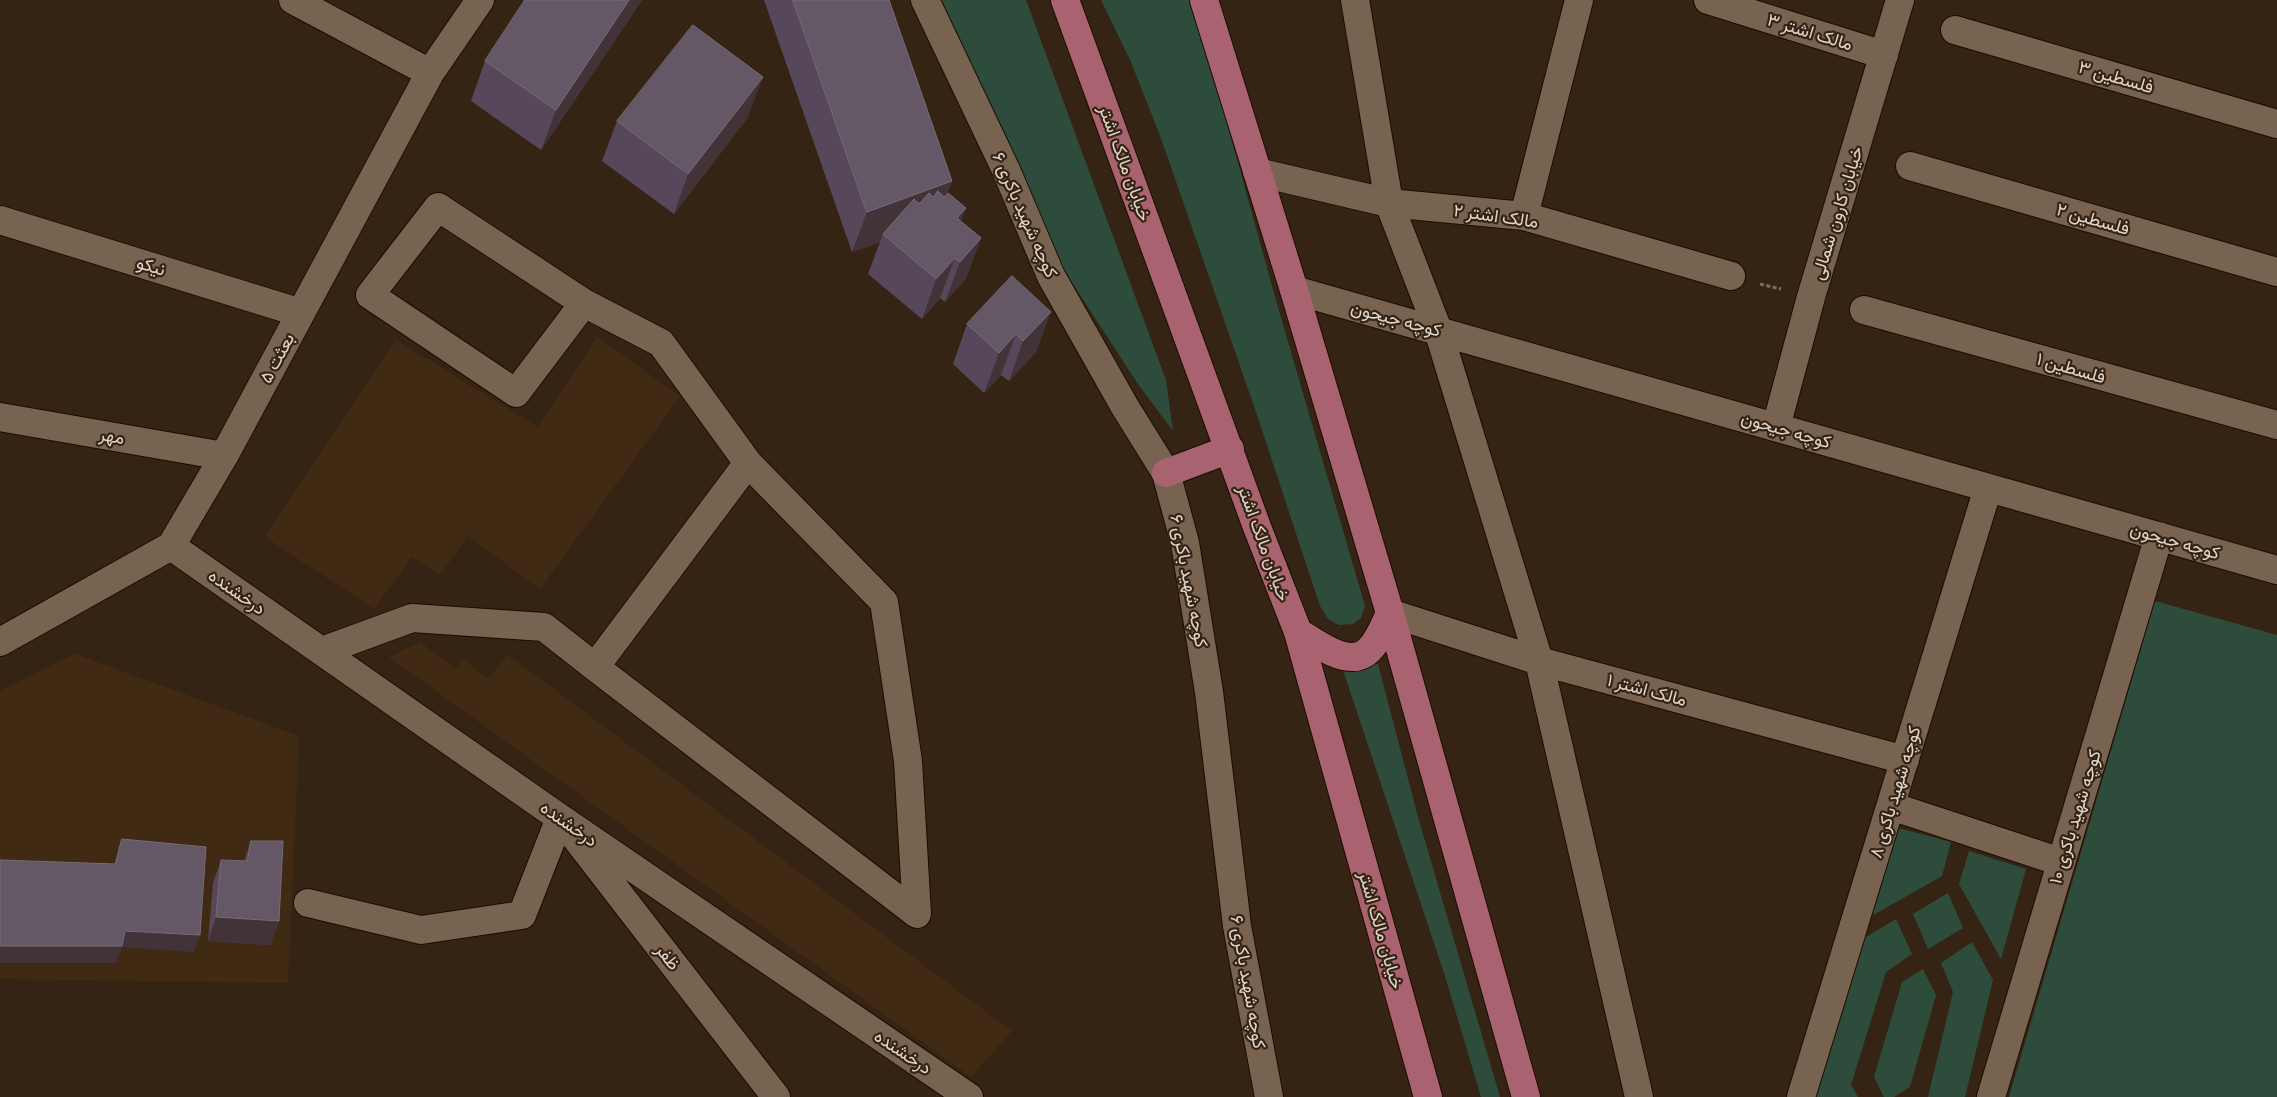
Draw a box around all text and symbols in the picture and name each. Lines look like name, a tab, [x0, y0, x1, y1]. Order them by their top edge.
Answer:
street label: مالک اشتر ۳	[1765, 9, 1855, 55]
street label: فلسطین ۳	[2076, 56, 2156, 98]
street label: خیابان مالک اشتر	[1094, 102, 1156, 224]
street label: خیابان کارون شمالی	[1806, 144, 1868, 282]
street label: کوچه شهید باکری ۶	[988, 149, 1062, 281]
street label: فلسطین ۲	[2054, 198, 2132, 240]
street label: مالک اشتر ۲	[1452, 199, 1540, 233]
street label: نیکو	[134, 251, 168, 281]
street label: کوچه جیحون	[1349, 297, 1443, 341]
street label: بعثت ۵	[255, 329, 299, 387]
street label: فلسطین ۱	[2034, 348, 2108, 388]
street label: کوچه جیحون	[1739, 407, 1833, 453]
street label: مهر	[98, 423, 126, 449]
street label: خیابان مالک اشتر	[1233, 482, 1295, 604]
street label: کوچه شهید باکری ۶	[1166, 513, 1212, 649]
street label: کوچه جیحون	[2128, 518, 2222, 564]
street label: درخشنده	[204, 565, 270, 619]
street label: مالک اشتر ۱	[1605, 669, 1689, 711]
street label: کوچه شهید باکری ۸	[1865, 723, 1925, 861]
street label: کوچه شهید باکری ۱۰	[2044, 747, 2106, 887]
street label: درخشنده	[536, 797, 602, 851]
street label: خیابان مالک اشتر	[1354, 869, 1408, 991]
street label: کوچه شهید باکری ۶	[1226, 914, 1270, 1050]
street label: ظفر	[651, 939, 685, 975]
street label: درخشنده	[870, 1025, 936, 1079]

